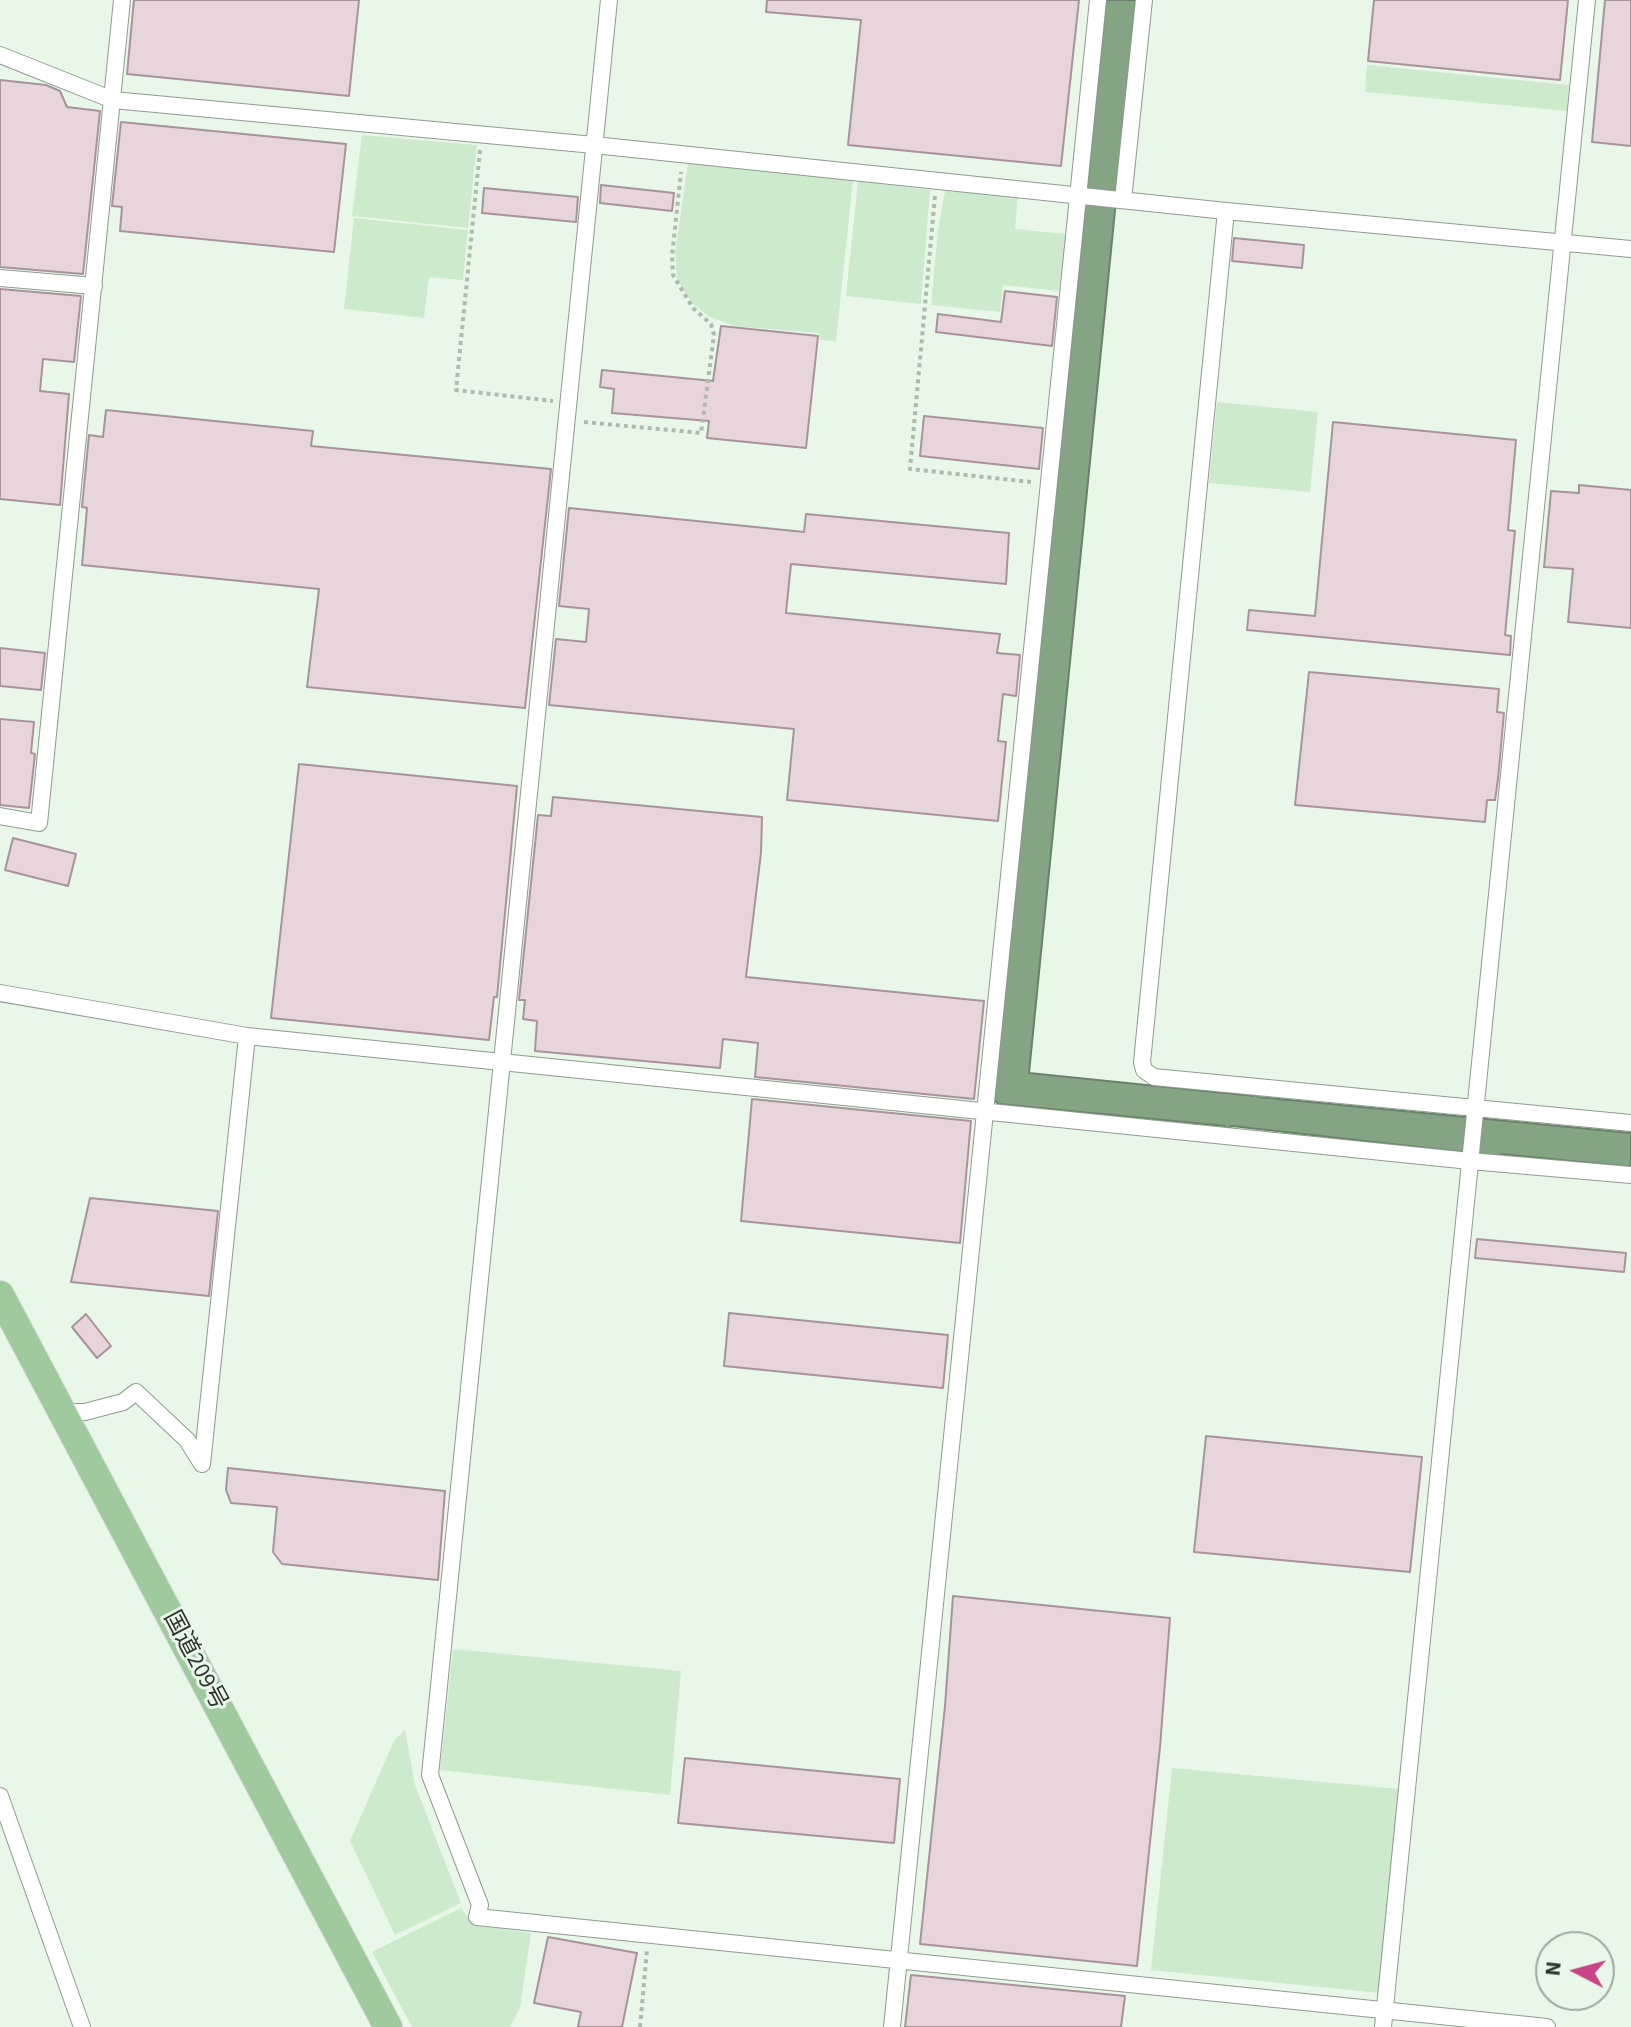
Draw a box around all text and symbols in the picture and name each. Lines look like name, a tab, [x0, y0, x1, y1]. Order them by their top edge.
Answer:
street label: 国道209号	[156, 1607, 232, 1715]
north arrow	[1535, 1931, 1615, 2011]
text: N	[1536, 1960, 1570, 1978]

